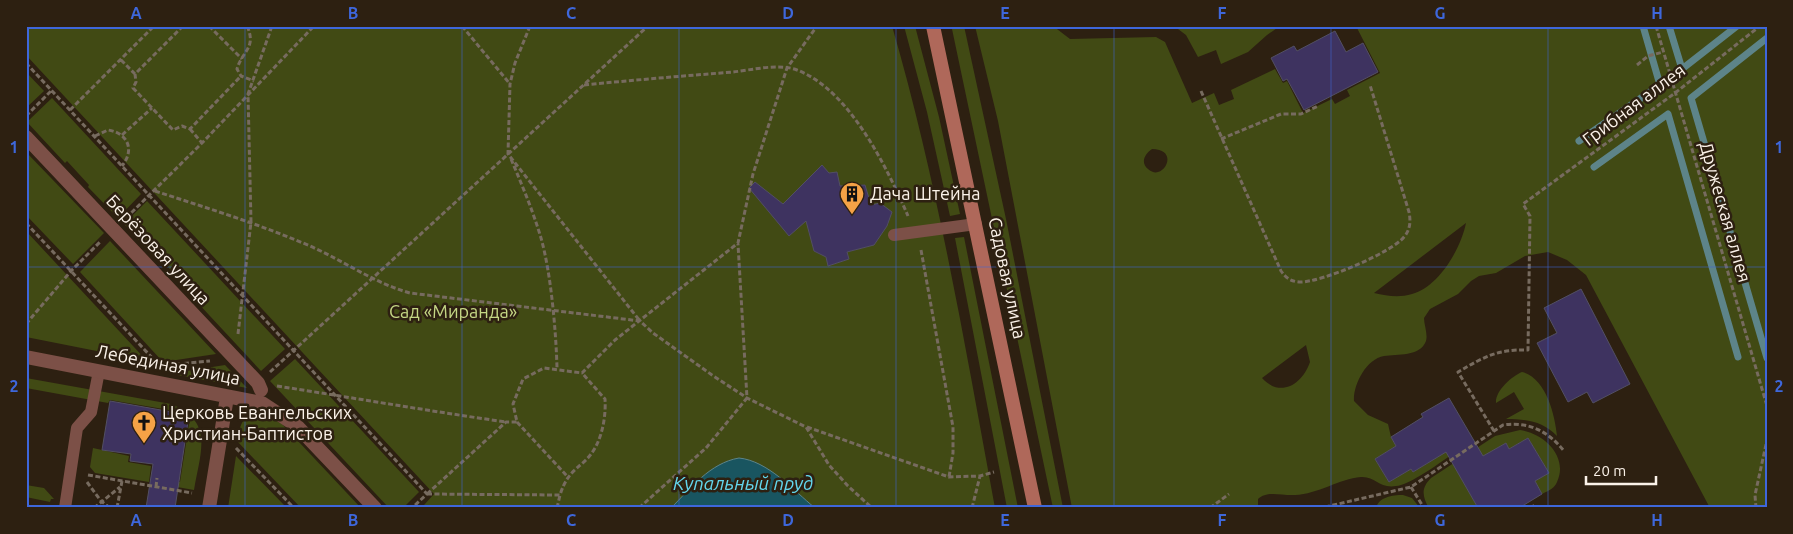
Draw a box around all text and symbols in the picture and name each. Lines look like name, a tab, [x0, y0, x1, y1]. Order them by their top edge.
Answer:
text: A	[130, 4, 142, 22]
text: B	[348, 4, 358, 22]
text: C	[566, 4, 576, 22]
text: D	[782, 4, 794, 22]
text: E	[1000, 4, 1010, 22]
text: F	[1218, 4, 1227, 22]
text: G	[1434, 4, 1446, 22]
text: H	[1651, 4, 1663, 22]
street label: Грибная аллея	[1578, 59, 1688, 149]
text: 1	[9, 138, 19, 156]
text: 1	[1774, 138, 1784, 156]
street label: Дружеская аллея	[1696, 139, 1756, 284]
building icon: Дача Штейна	[839, 181, 865, 215]
place label: Дача Штейна	[870, 183, 980, 203]
street label: Берёзовая улица	[103, 190, 215, 308]
street label: Садовая улица	[985, 215, 1031, 340]
park label: Сад «Миранда»	[389, 301, 517, 321]
street label: Лебединая улица	[94, 340, 242, 388]
text: 2	[9, 377, 19, 395]
text: 2	[1774, 377, 1784, 395]
place label: Церковь Евангельских Христиан-Баптистов	[162, 402, 352, 443]
church icon: Церковь Евангельских Христиан-Баптистов	[131, 410, 157, 444]
scale bar	[1586, 454, 1656, 486]
text: 20 m	[1593, 462, 1626, 479]
water label: Купальный пруд	[673, 472, 813, 494]
text: A	[130, 511, 142, 529]
text: B	[348, 511, 358, 529]
text: C	[566, 511, 576, 529]
text: D	[782, 511, 794, 529]
text: E	[1000, 511, 1010, 529]
text: F	[1218, 511, 1227, 529]
text: G	[1434, 511, 1446, 529]
text: H	[1651, 511, 1663, 529]

